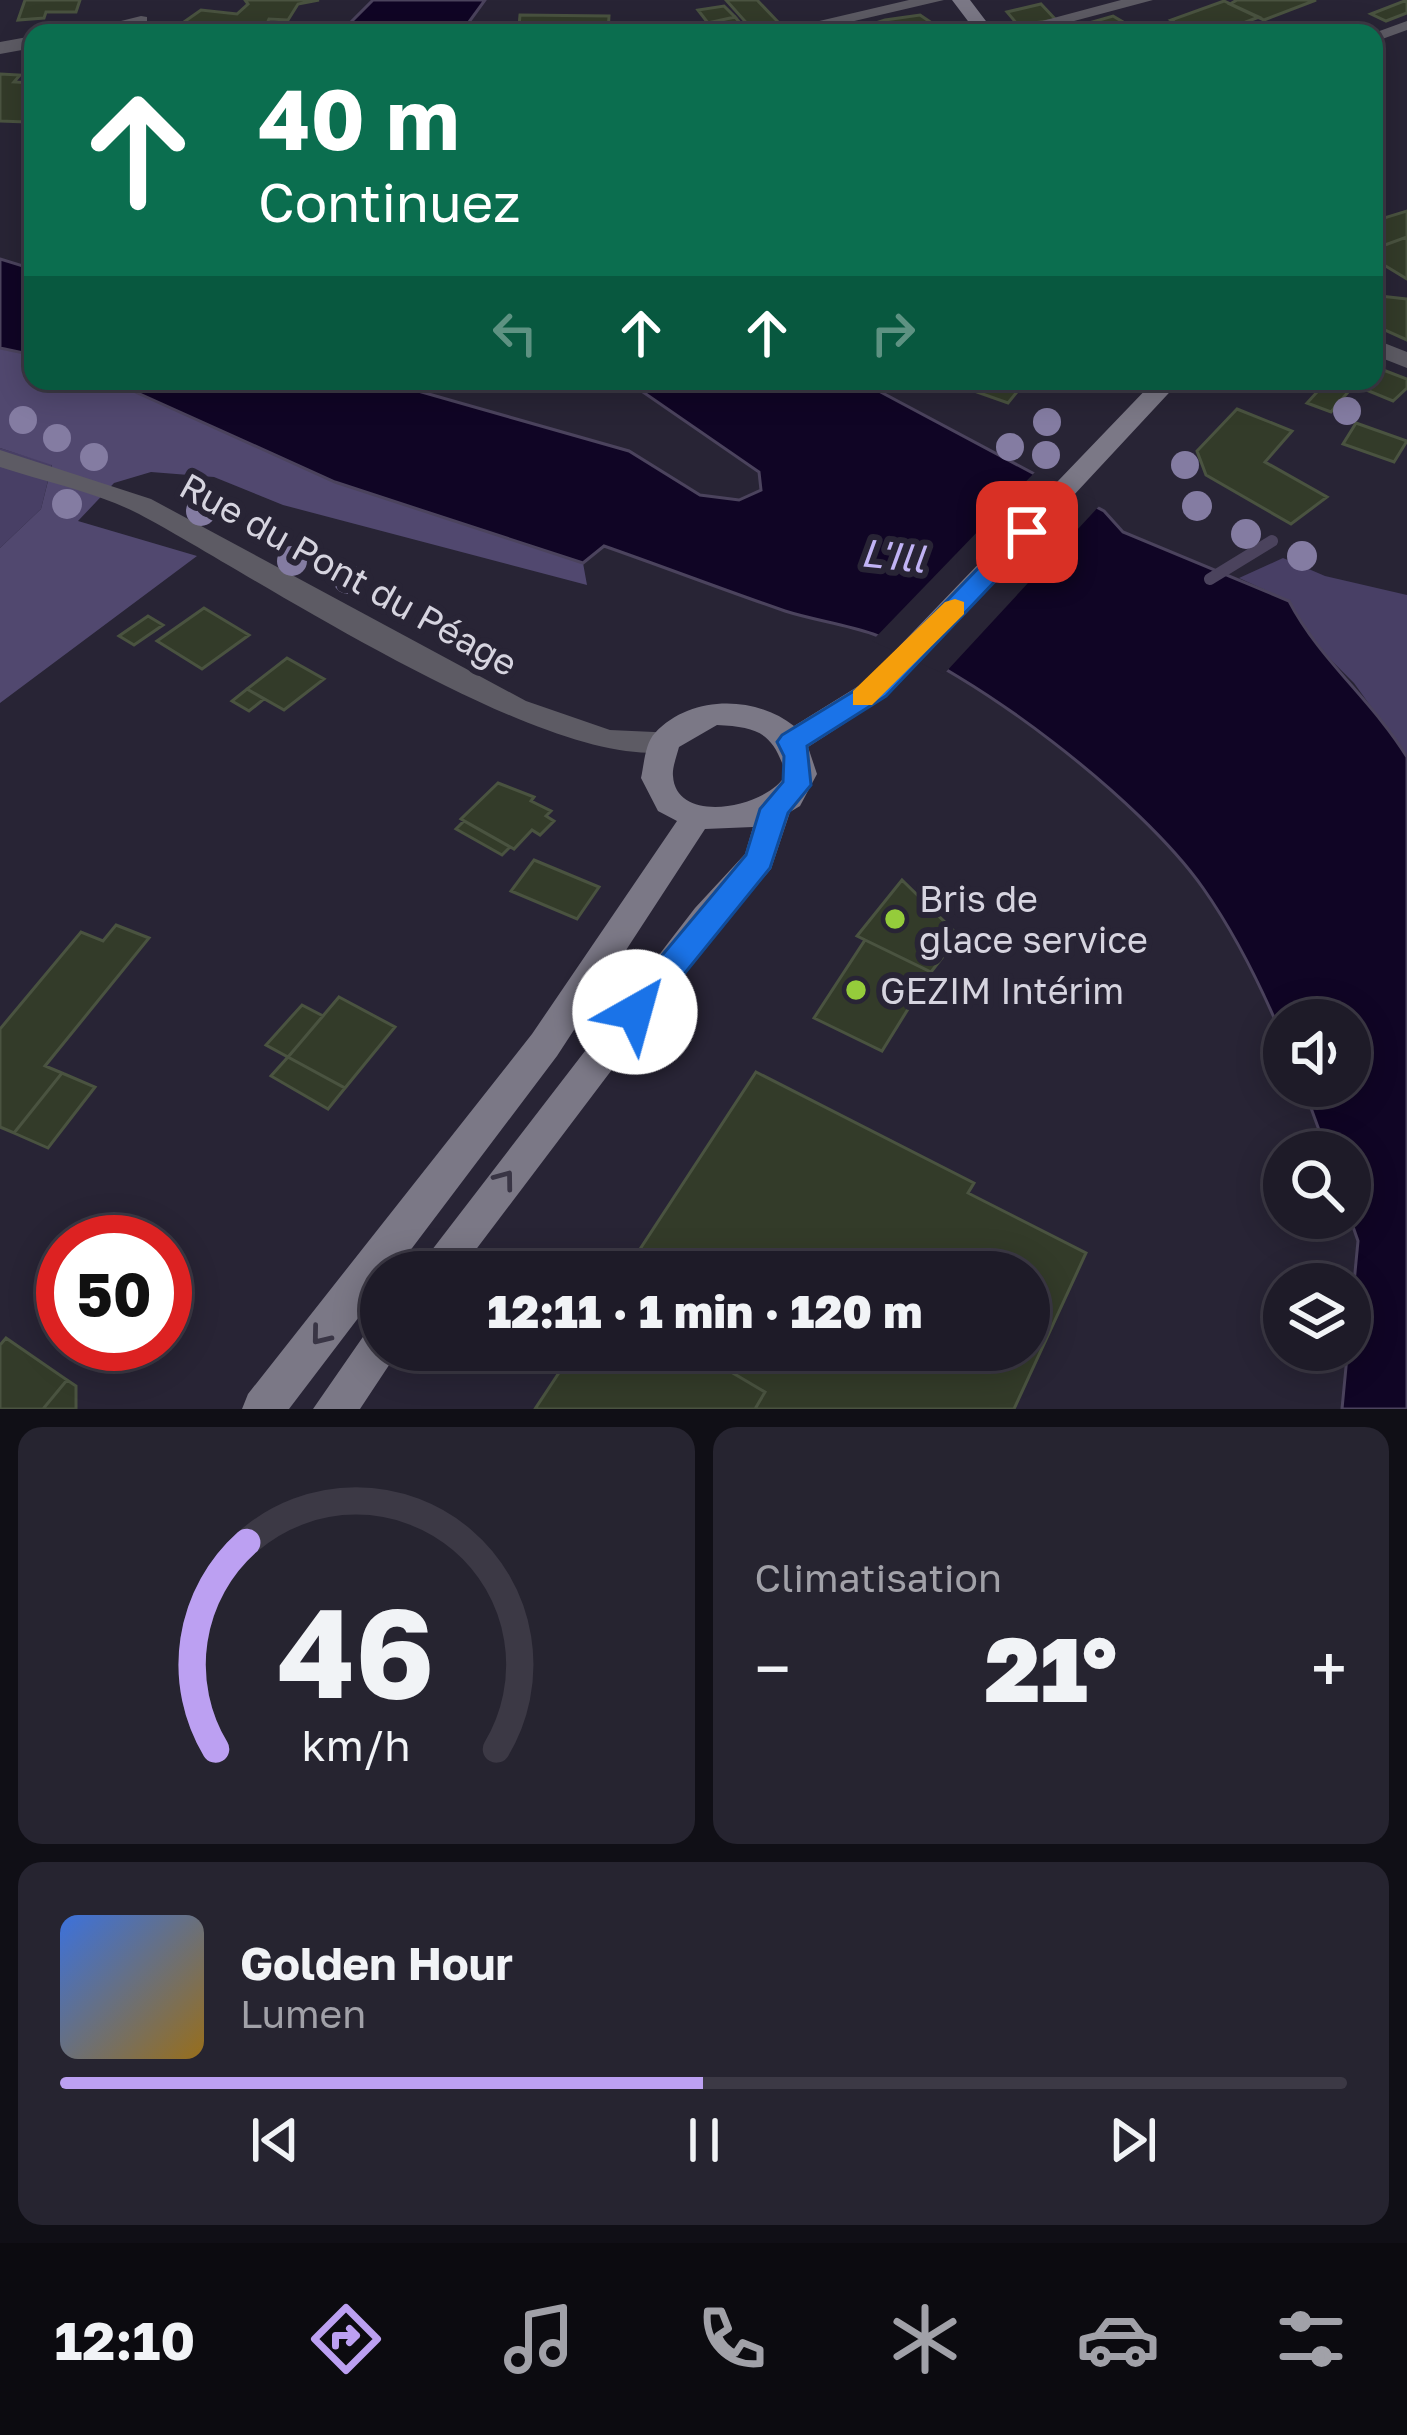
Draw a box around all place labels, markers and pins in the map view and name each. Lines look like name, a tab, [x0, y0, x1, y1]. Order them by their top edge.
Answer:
pin	[976, 481, 1078, 583]
place label: Bris de glace service	[919, 877, 1148, 961]
marker: Bris de glace service	[882, 906, 908, 932]
place label: GEZIM Intérim	[880, 969, 1124, 1012]
marker: GEZIM Intérim	[843, 977, 869, 1003]

